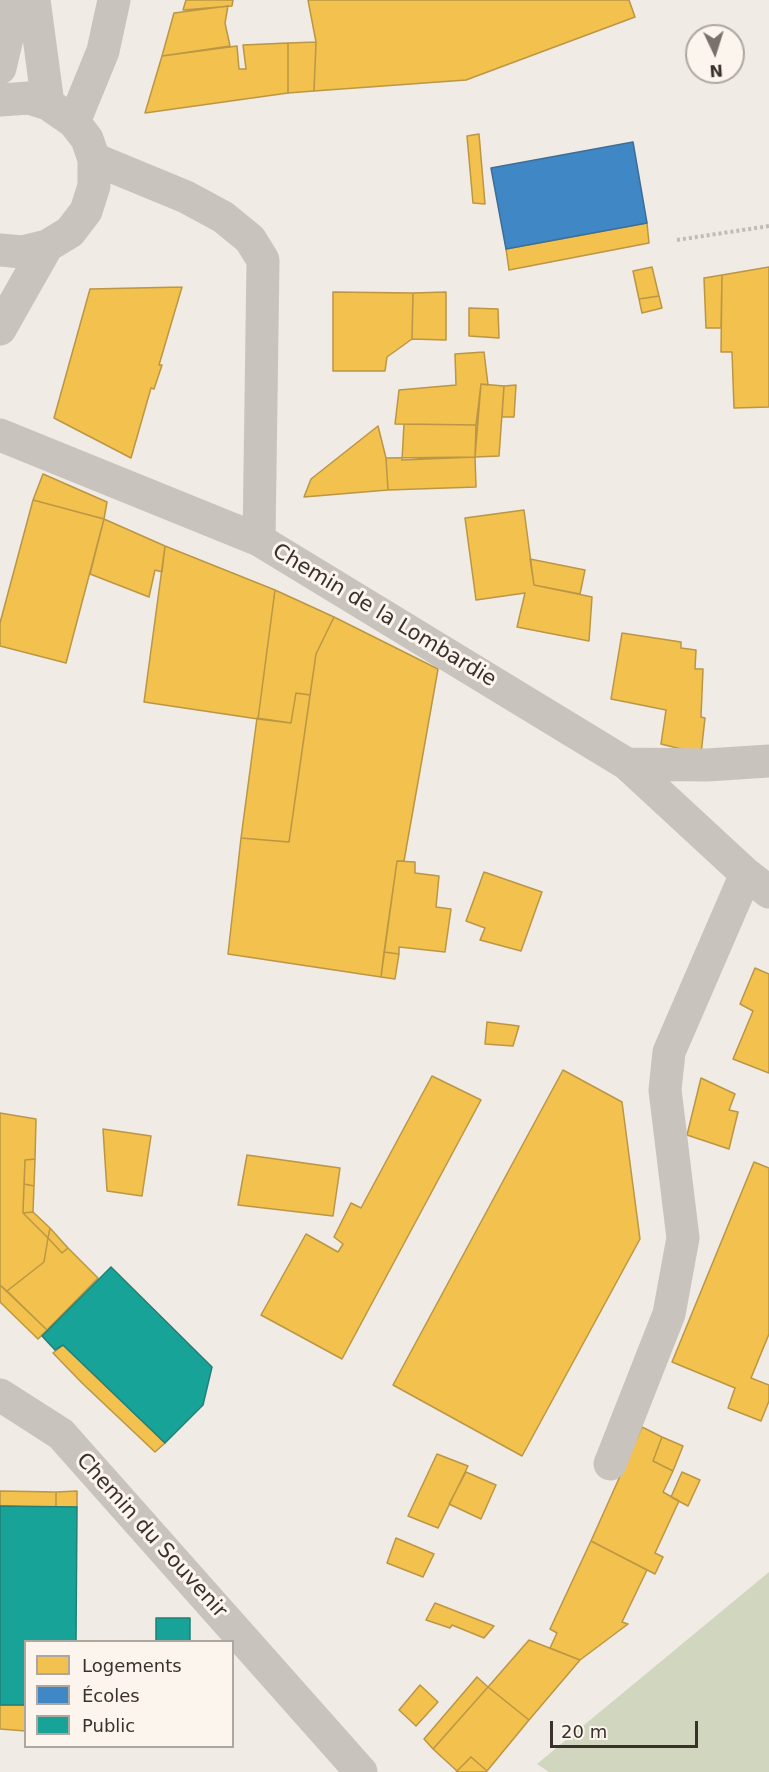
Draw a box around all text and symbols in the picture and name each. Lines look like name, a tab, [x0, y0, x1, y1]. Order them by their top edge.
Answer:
north arrow	[685, 24, 745, 84]
text: N	[709, 61, 724, 80]
street label: Chemin de la Lombardie	[268, 539, 500, 693]
street label: Chemin du Souvenir	[70, 1448, 232, 1624]
legend	[24, 1640, 234, 1748]
text: Logements	[82, 1655, 182, 1676]
text: Écoles	[82, 1685, 140, 1706]
scale bar	[553, 1709, 702, 1747]
text: Public	[82, 1715, 135, 1736]
text: 20 m	[561, 1721, 607, 1742]

